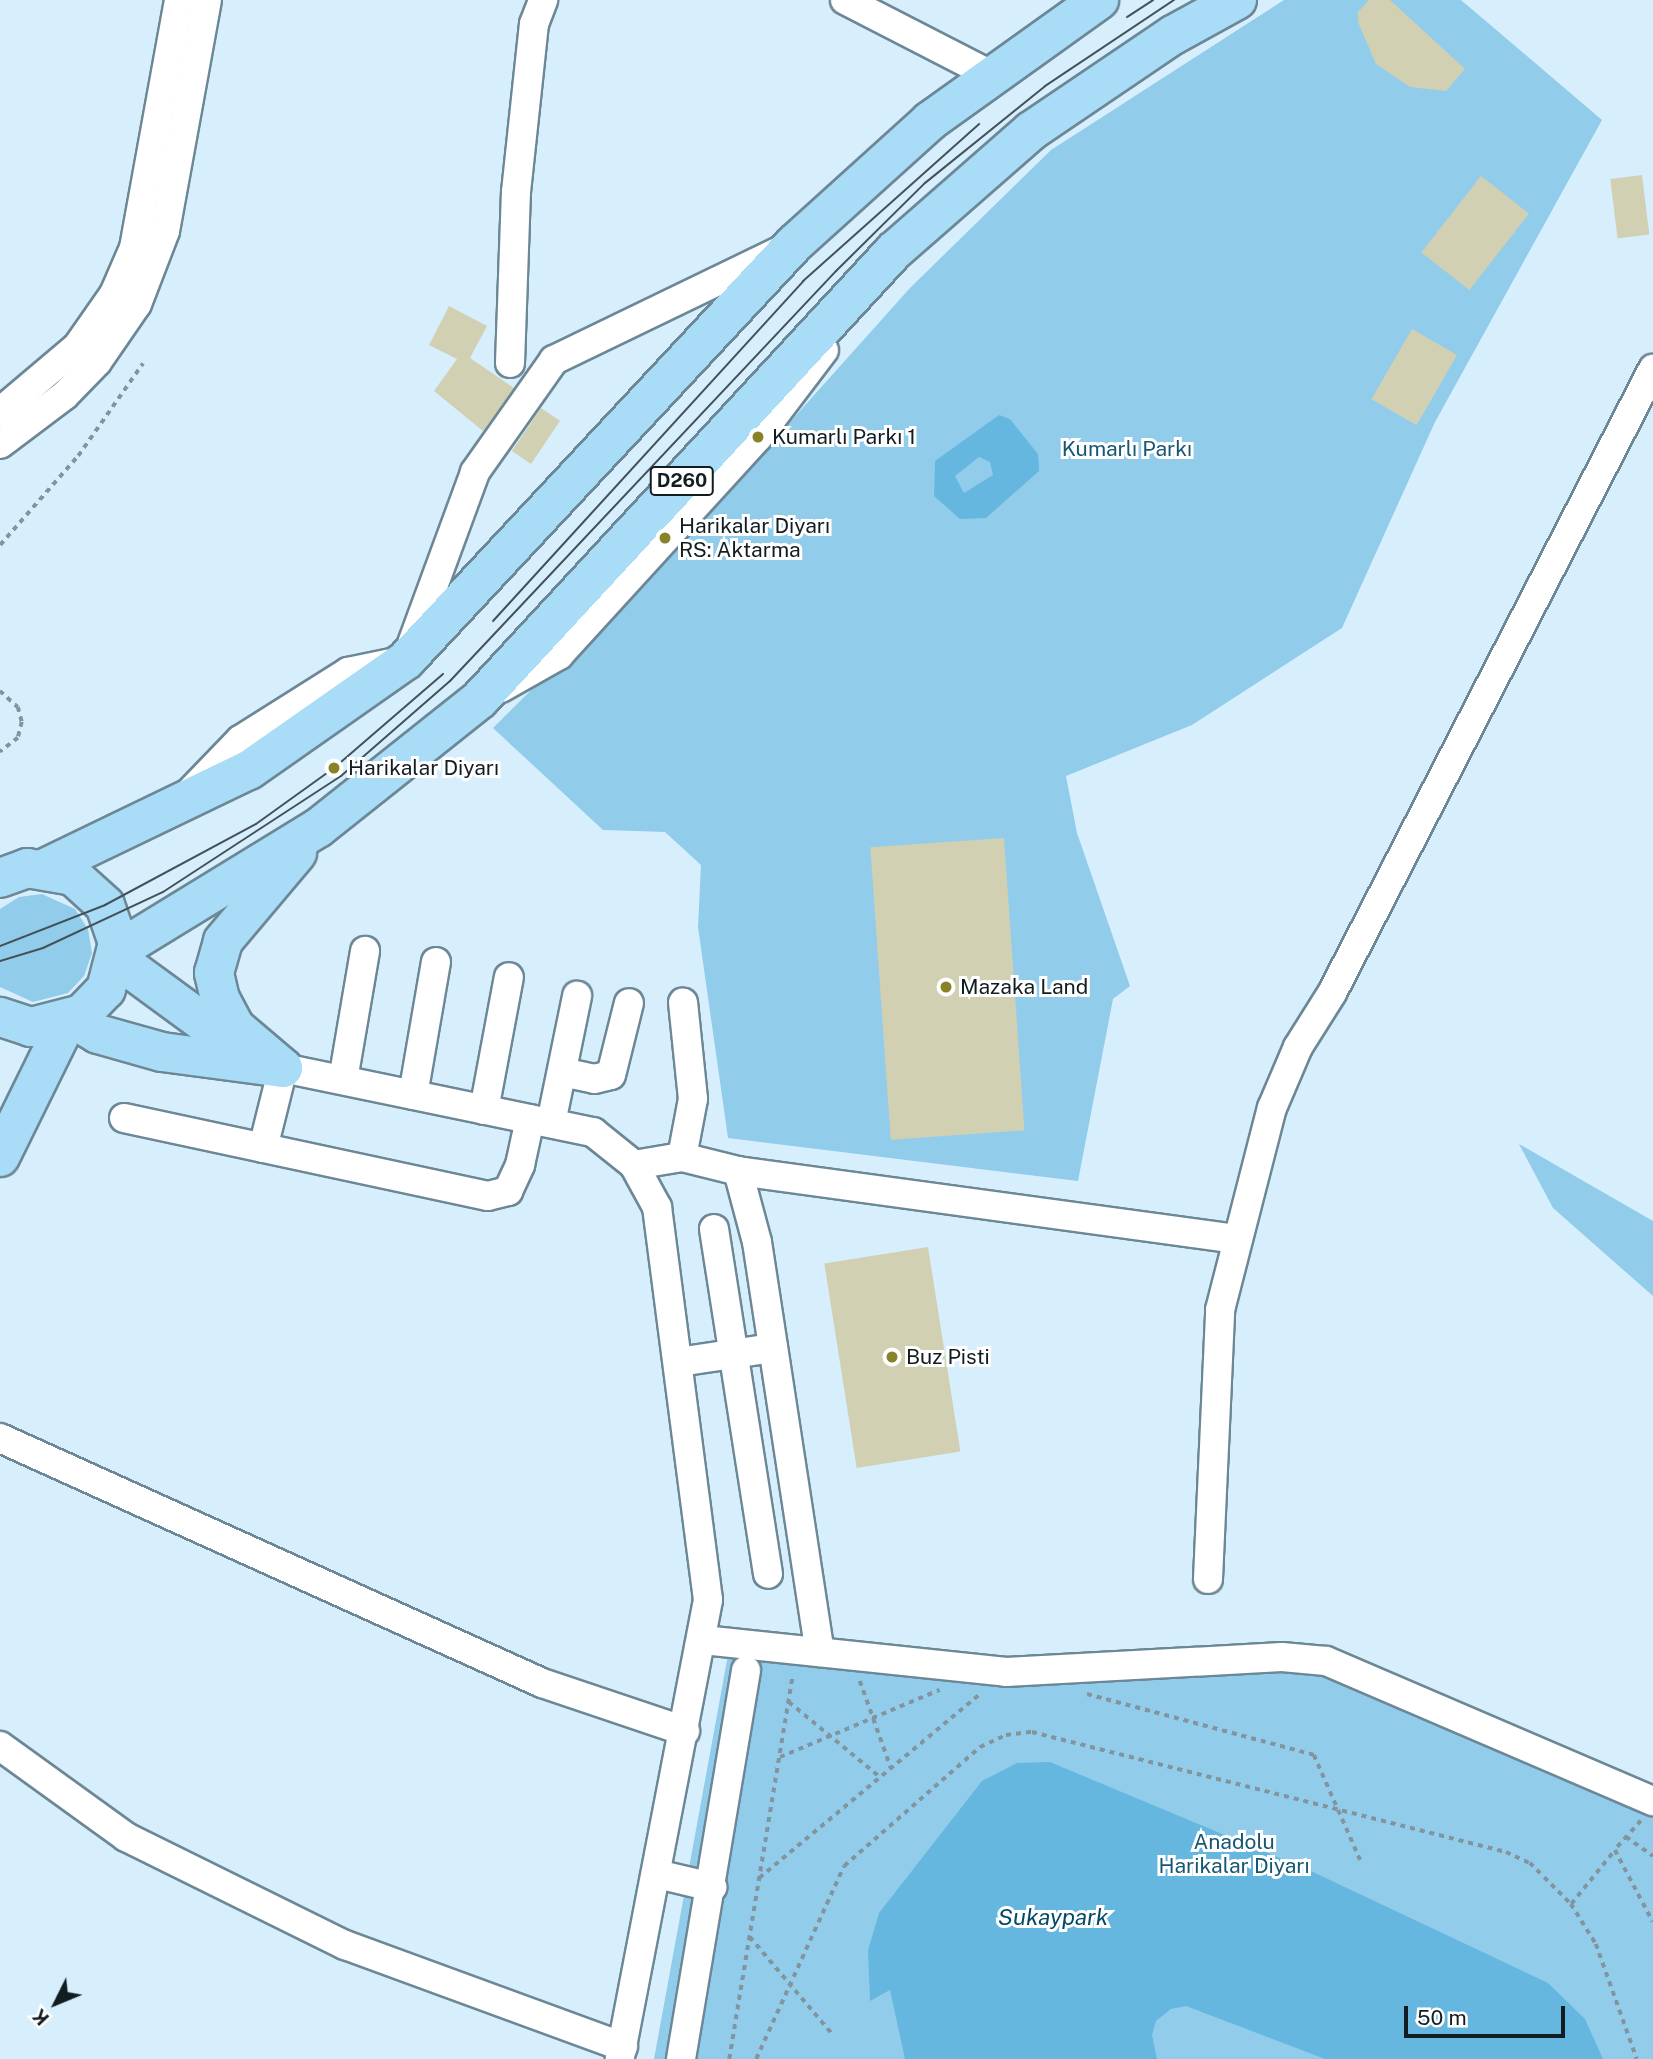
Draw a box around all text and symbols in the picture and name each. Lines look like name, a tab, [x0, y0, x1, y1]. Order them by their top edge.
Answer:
place label: Kumarlı Parkı 1	[772, 424, 916, 450]
marker: Kumarlı Parkı 1	[750, 429, 766, 445]
park label: Kumarlı Parkı	[1062, 436, 1192, 462]
road number: D260	[649, 466, 715, 496]
place label: Harikalar Diyarı RS: Aktarma	[679, 513, 830, 563]
marker: Harikalar Diyarı RS: Aktarma	[657, 530, 673, 546]
place label: Harikalar Diyarı	[348, 755, 499, 781]
marker: Harikalar Diyarı	[326, 760, 342, 776]
place label: Mazaka Land	[960, 974, 1088, 1000]
marker: Mazaka Land	[938, 979, 954, 995]
place label: Buz Pisti	[906, 1344, 990, 1370]
marker: Buz Pisti	[884, 1349, 900, 1365]
park label: Anadolu Harikalar Diyarı	[1158, 1829, 1310, 1879]
water label: Sukaypark	[998, 1903, 1108, 1931]
north arrow	[21, 1968, 91, 2038]
scale bar	[1408, 1993, 1569, 2037]
text: K	[28, 2005, 53, 2030]
text: 50 m	[1417, 2005, 1467, 2030]

